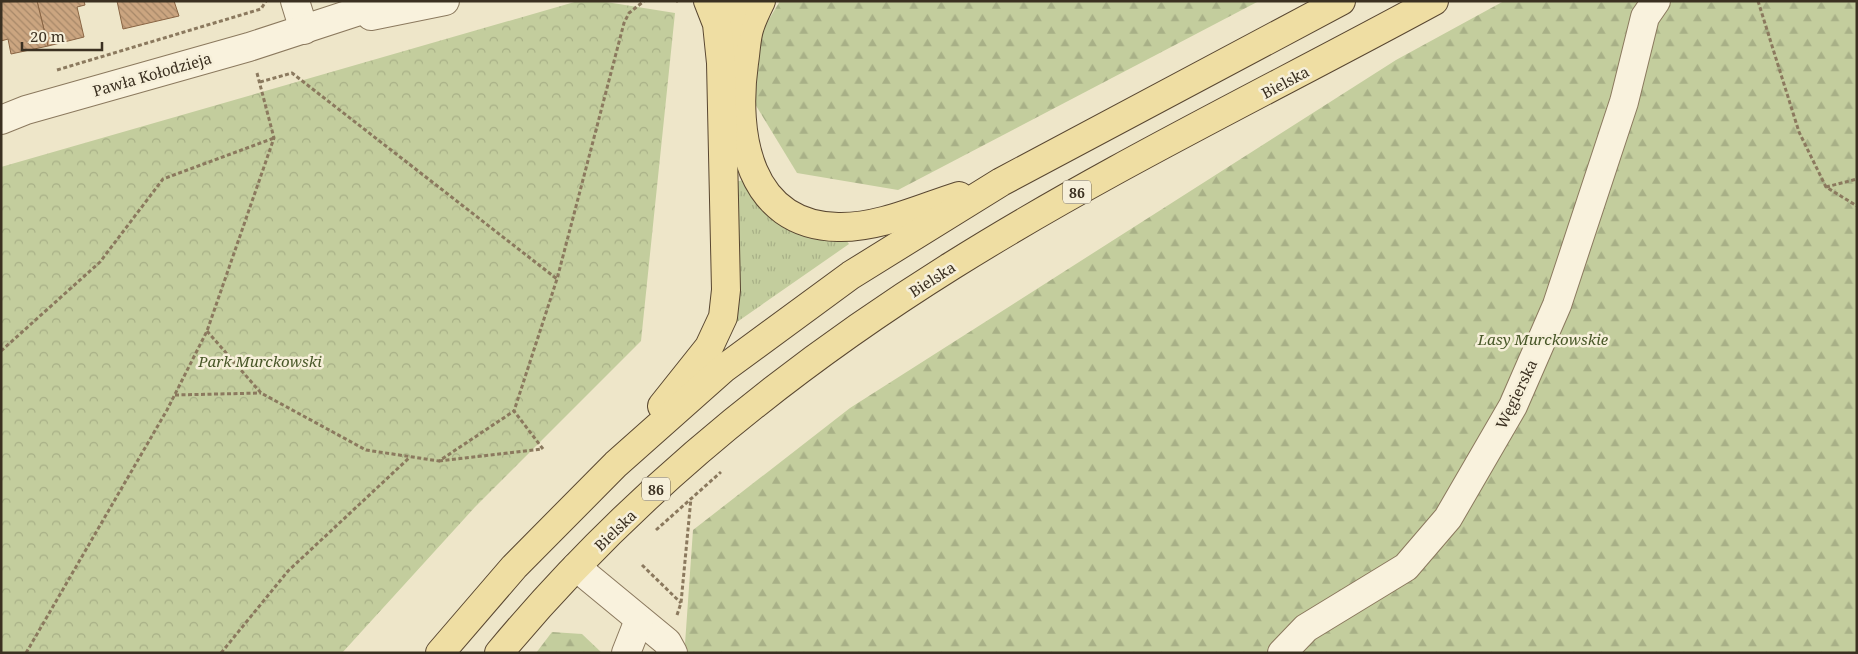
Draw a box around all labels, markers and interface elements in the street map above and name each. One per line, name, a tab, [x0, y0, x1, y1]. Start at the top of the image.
scale bar	[22, 20, 102, 52]
text: 20 m	[30, 26, 65, 46]
street label: Pawła Kołodzieja	[90, 47, 214, 101]
street label: Bielska	[1258, 61, 1312, 103]
road number: 86	[1063, 180, 1091, 203]
street label: Bielska	[905, 257, 959, 301]
park label: Lasy Murckowskie	[1477, 329, 1609, 349]
park label: Park Murckowski	[197, 351, 322, 371]
street label: Węgierska	[1491, 356, 1541, 432]
road number: 86	[642, 478, 670, 500]
street label: Bielska	[590, 505, 640, 555]

